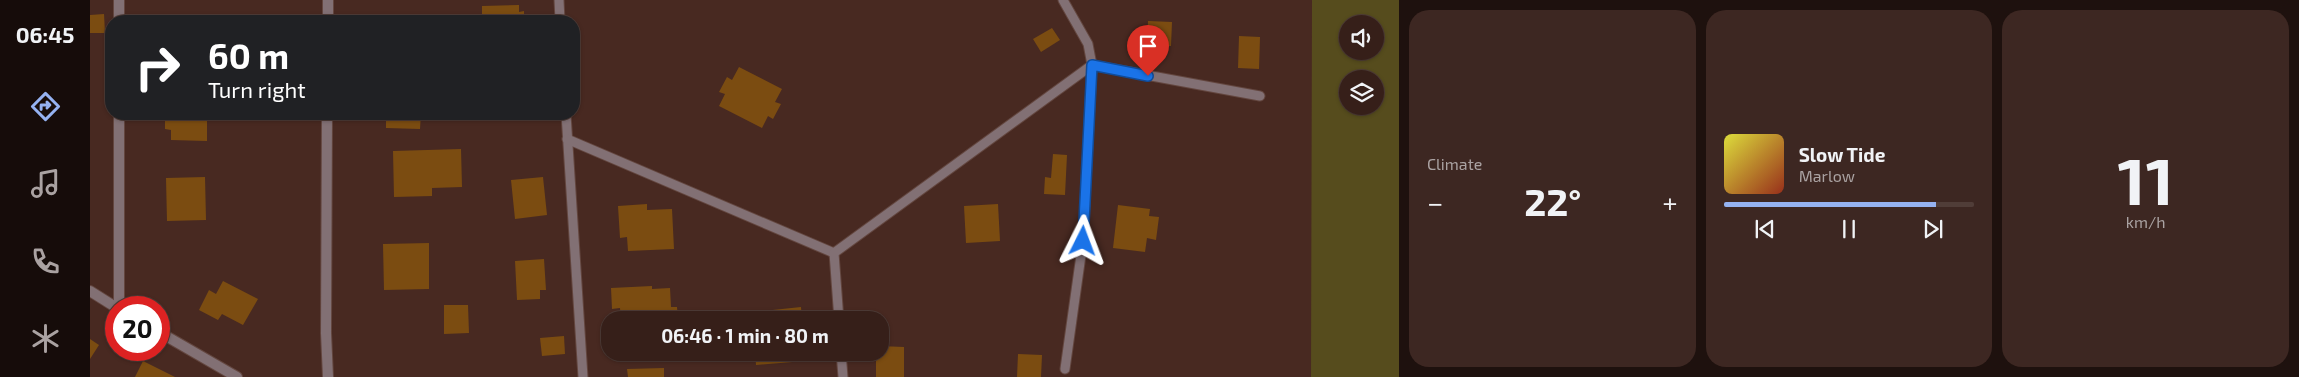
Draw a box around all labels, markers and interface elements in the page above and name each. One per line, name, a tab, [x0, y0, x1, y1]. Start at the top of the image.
map controls	[1339, 15, 1384, 115]
button: sound	[1339, 15, 1384, 60]
text: 06:45	[16, 21, 74, 47]
pin	[1127, 25, 1169, 76]
icon: arrive	[1134, 32, 1162, 60]
text: 60 m	[208, 34, 289, 76]
icon: right	[125, 35, 190, 100]
button: layers	[1339, 70, 1384, 115]
text: Turn right	[208, 76, 306, 102]
icon: directions	[28, 89, 63, 124]
text: 11	[2118, 140, 2174, 218]
text: Slow Tide	[1799, 143, 1885, 166]
text: Climate	[1427, 154, 1482, 173]
icon: music	[28, 166, 63, 201]
text: Marlow	[1799, 166, 1855, 185]
text: 22°	[1524, 178, 1581, 224]
text: −	[1427, 185, 1443, 219]
text: +	[1662, 185, 1678, 219]
text: km/h	[2126, 212, 2166, 231]
position arrow	[1056, 214, 1108, 266]
icon: previous	[1751, 215, 1779, 243]
icon: pause	[1835, 215, 1863, 243]
icon: next	[1919, 215, 1947, 243]
icon: phone	[28, 244, 63, 279]
speed limit sign: 20	[105, 296, 170, 361]
icon: climate	[28, 321, 63, 356]
text: 06:46 · 1 min · 80 m	[661, 324, 829, 347]

